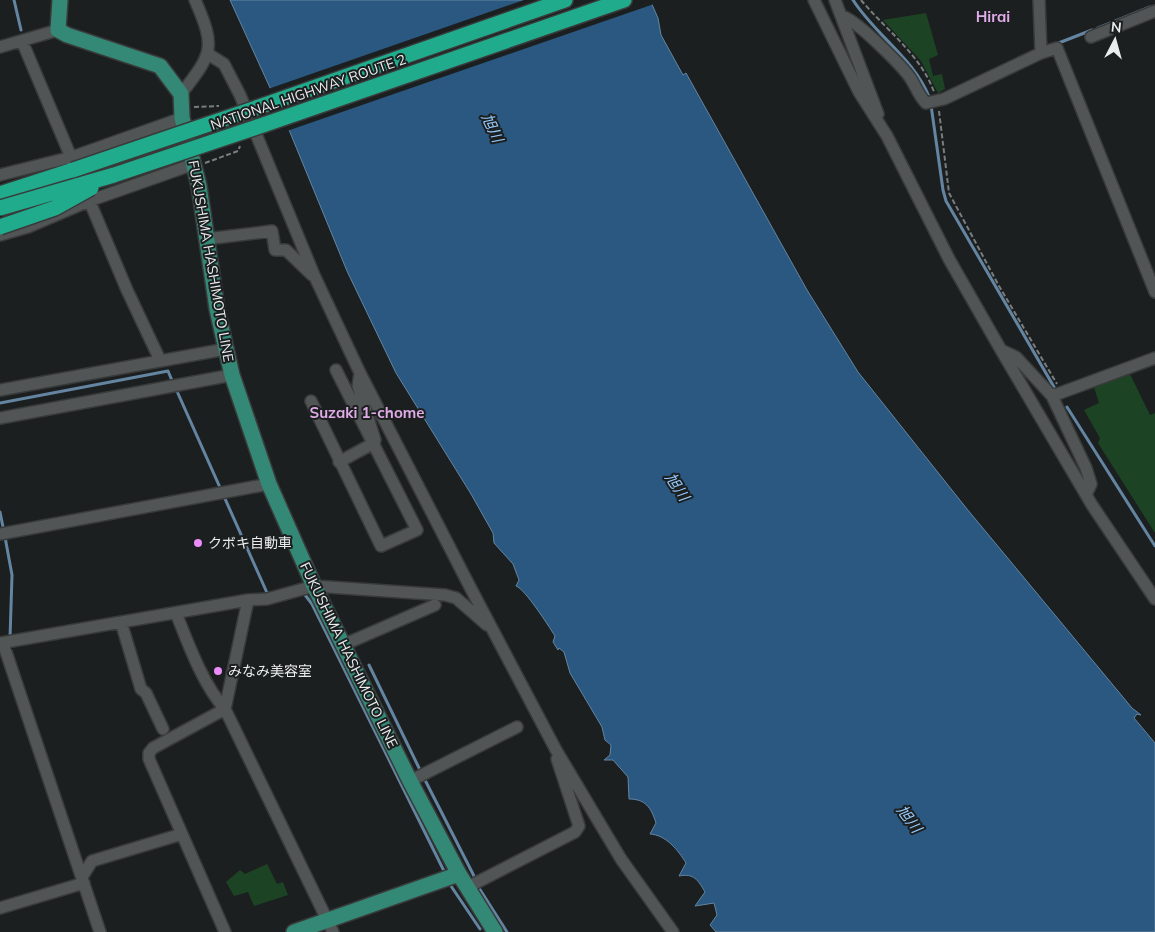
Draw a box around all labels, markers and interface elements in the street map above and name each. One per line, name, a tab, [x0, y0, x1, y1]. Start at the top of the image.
district label: Hirai	[976, 7, 1010, 26]
north arrow	[1090, 15, 1140, 65]
text: N	[1110, 18, 1123, 37]
street label: NATIONAL HIGHWAY ROUTE 2	[208, 50, 408, 134]
water label: 旭川	[478, 110, 508, 147]
street label: FUKUSHIMA HASHIMOTO LINE	[184, 159, 238, 363]
district label: Suzaki 1-chome	[309, 403, 425, 422]
water label: 旭川	[661, 469, 695, 506]
place label: クボキ自動車	[208, 534, 292, 552]
marker: クボキ自動車	[192, 537, 204, 549]
street label: FUKUSHIMA HASHIMOTO LINE	[296, 559, 402, 751]
place label: みなみ美容室	[228, 662, 312, 680]
marker: みなみ美容室	[212, 665, 224, 677]
water label: 旭川	[893, 801, 927, 838]

